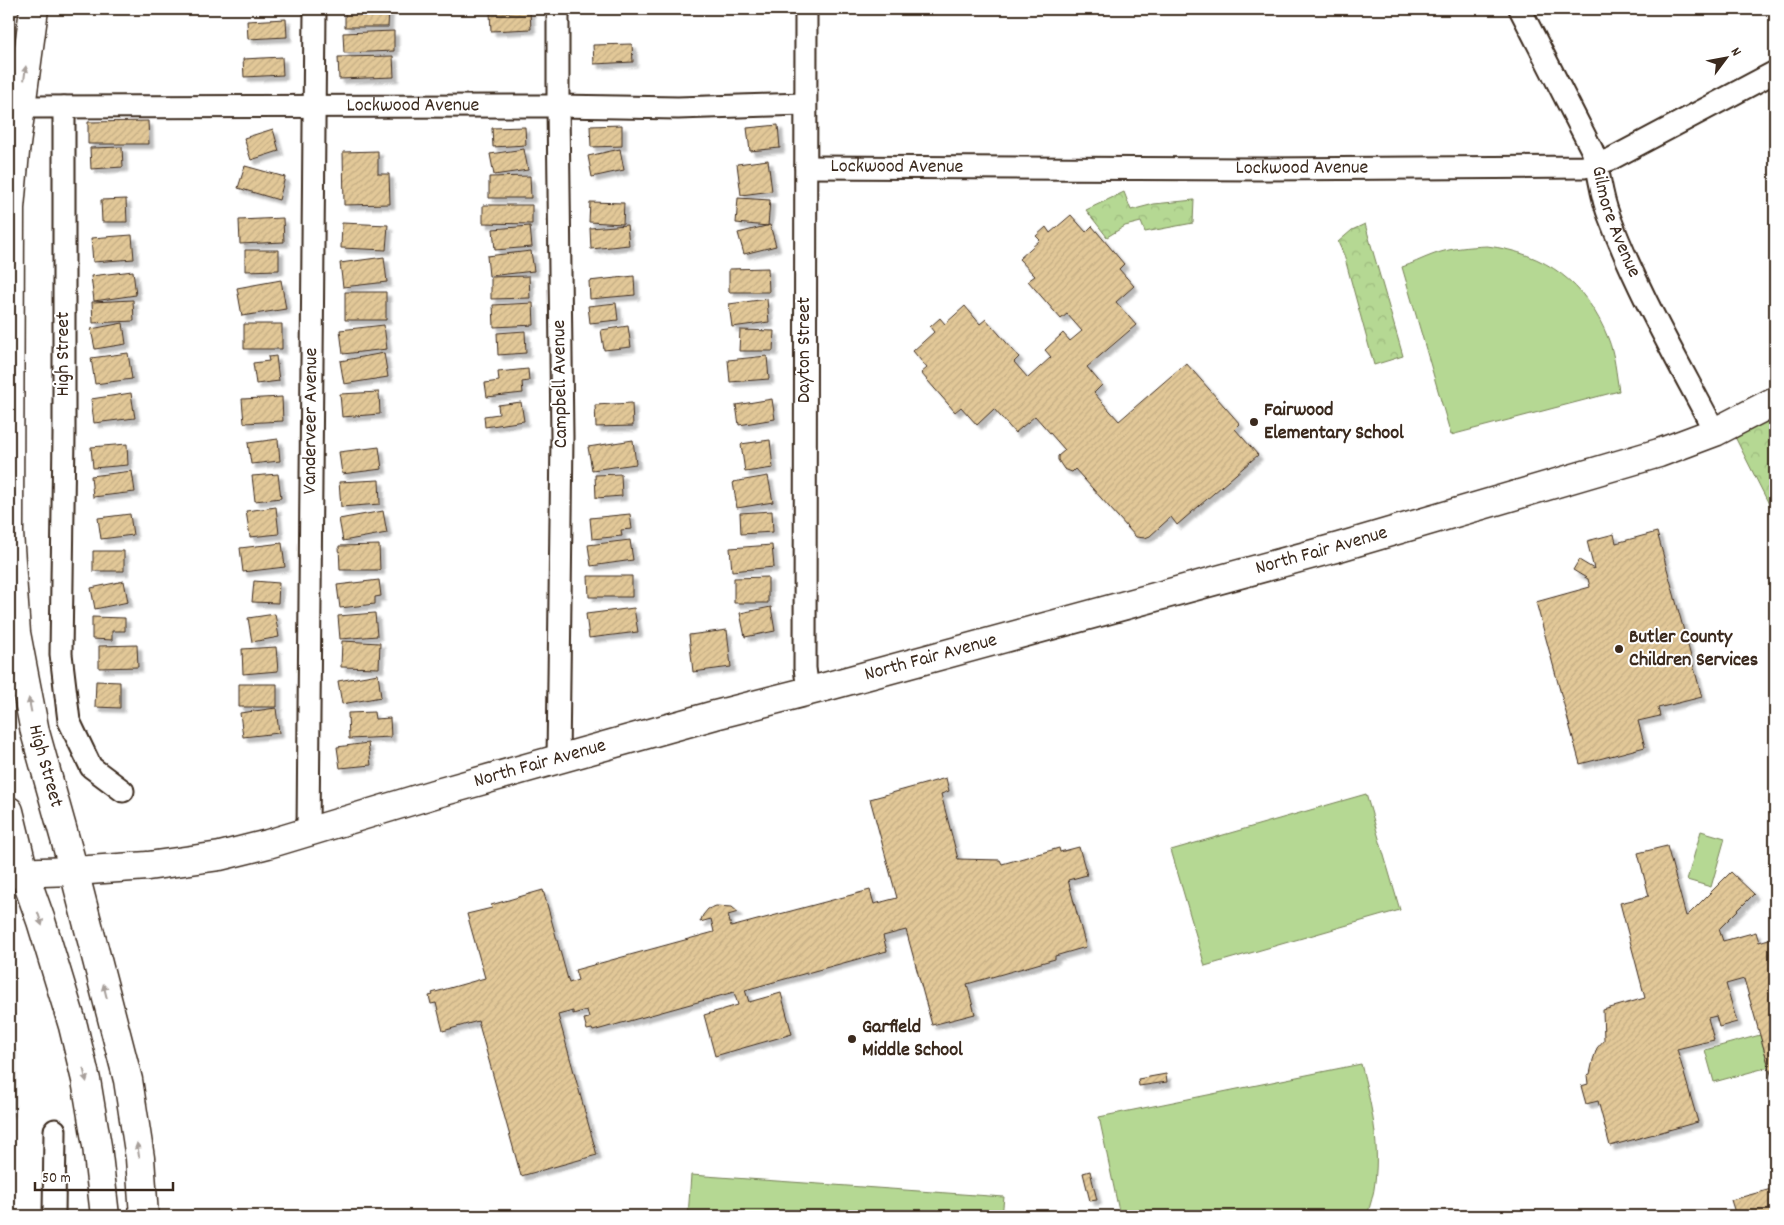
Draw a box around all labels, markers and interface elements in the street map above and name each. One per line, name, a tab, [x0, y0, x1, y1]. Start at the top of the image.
north arrow	[1702, 32, 1752, 82]
text: N	[1725, 44, 1746, 60]
one-way arrow	[21, 64, 29, 80]
street label: Lockwood Avenue	[347, 92, 480, 120]
street label: Lockwood Avenue	[831, 153, 964, 182]
street label: Lockwood Avenue	[1236, 154, 1369, 183]
street label: Gilmore Avenue	[1583, 164, 1647, 283]
street label: Dayton Street	[791, 297, 819, 403]
street label: High Street	[50, 312, 78, 397]
street label: Campbell Avenue	[546, 319, 576, 448]
street label: Vanderveer Avenue	[297, 347, 326, 494]
place label: Fairwood Elementary School	[1264, 397, 1404, 448]
marker: Fairwood Elementary School	[1248, 416, 1260, 428]
street label: North Fair Avenue	[1252, 519, 1391, 583]
place label: Butler County Children Services	[1629, 624, 1758, 675]
street label: North Fair Avenue	[862, 627, 1001, 690]
marker: Butler County Children Services	[1613, 643, 1625, 655]
one-way arrow	[26, 698, 34, 713]
street label: High Street	[20, 722, 70, 811]
street label: North Fair Avenue	[471, 732, 610, 796]
one-way arrow	[37, 912, 45, 927]
one-way arrow	[101, 984, 109, 999]
place label: Garfield Middle School	[862, 1014, 963, 1065]
marker: Garfield Middle School	[846, 1033, 858, 1045]
one-way arrow	[81, 1068, 89, 1083]
one-way arrow	[134, 1142, 142, 1158]
scale bar	[35, 1160, 172, 1192]
text: 50 m	[42, 1168, 71, 1190]

